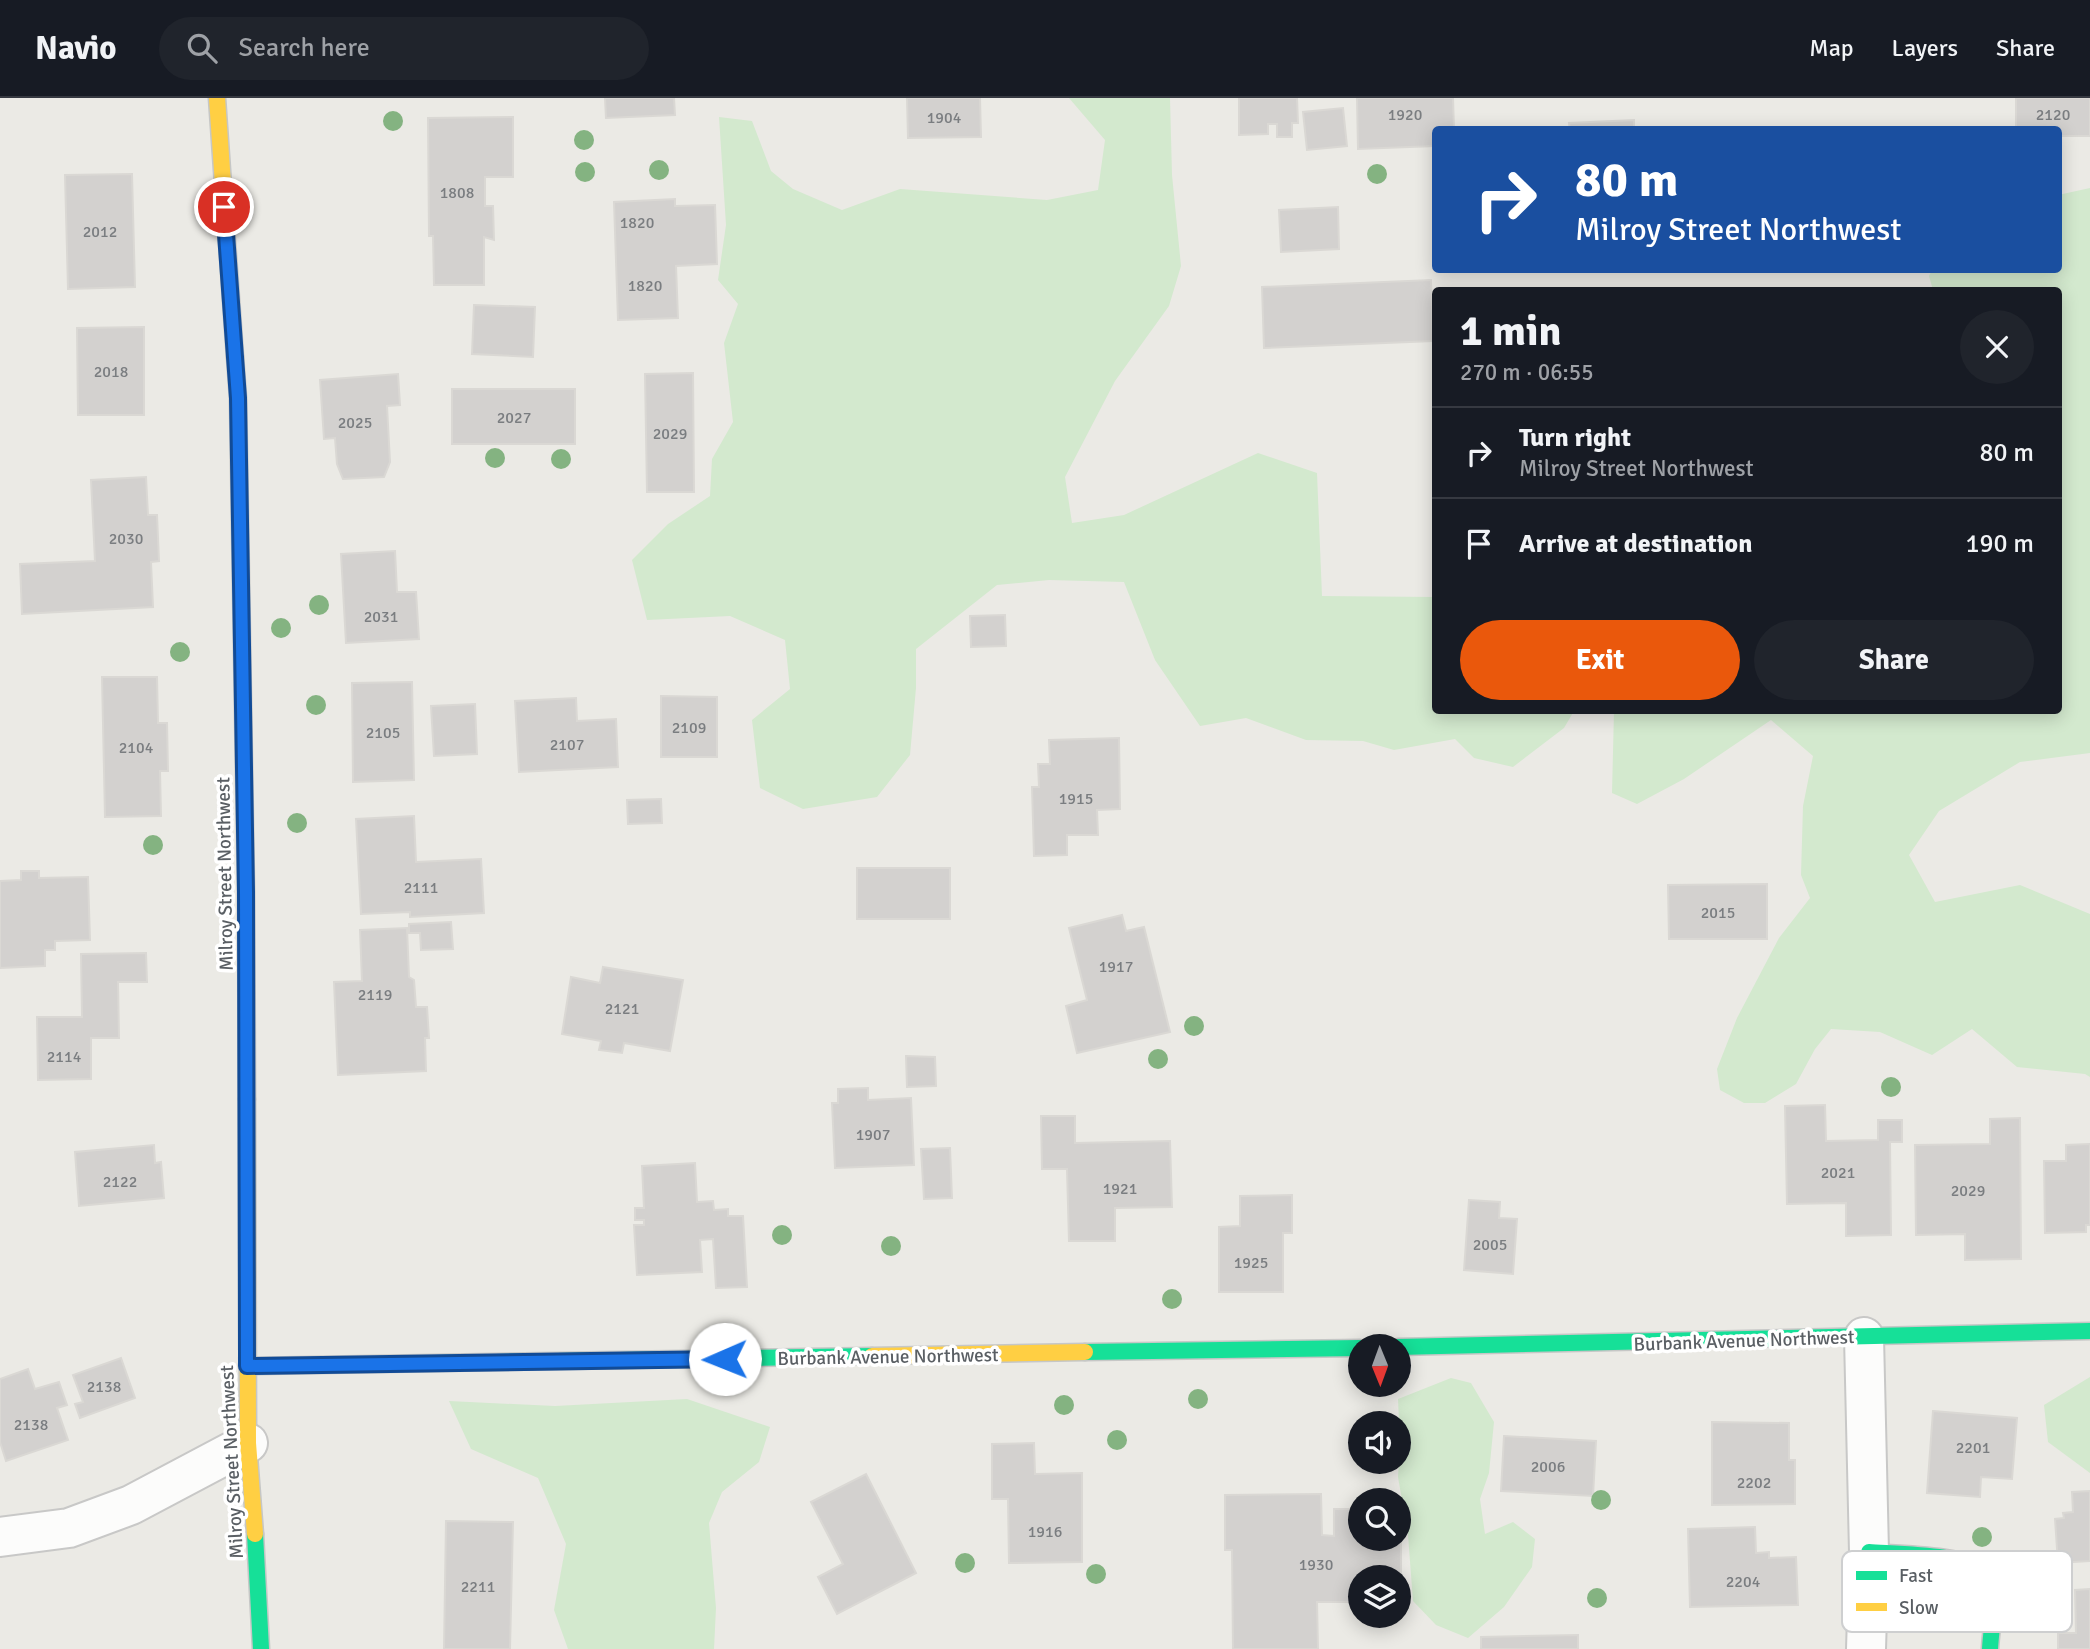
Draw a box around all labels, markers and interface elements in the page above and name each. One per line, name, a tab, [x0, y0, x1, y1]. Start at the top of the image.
search box	[159, 17, 649, 80]
text: Navio	[35, 28, 117, 69]
icon: search	[183, 29, 221, 67]
text: Search here	[239, 32, 370, 64]
text: Map	[1809, 33, 1854, 63]
text: Layers	[1892, 33, 1958, 63]
text: Share	[1996, 33, 2055, 63]
house number: 1920	[1388, 105, 1422, 125]
house number: 2120	[2036, 105, 2070, 125]
house number: 1904	[927, 108, 962, 128]
text: 80 m	[1575, 150, 1678, 210]
icon: right	[1460, 154, 1551, 245]
pin	[194, 177, 254, 237]
house number: 1808	[440, 183, 474, 203]
icon: arrive	[205, 188, 243, 226]
text: Milroy Street Northwest	[1575, 210, 1902, 249]
house number: 1820	[620, 213, 654, 233]
house number: 2012	[83, 222, 117, 242]
house number: 1820	[628, 276, 662, 296]
text: 1 min	[1460, 306, 1561, 357]
button: close	[1960, 310, 2034, 384]
text: 270 m · 06:55	[1460, 358, 1594, 387]
house number: 2018	[94, 362, 128, 382]
house number: 2027	[497, 408, 531, 428]
house number: 2025	[338, 413, 372, 433]
text: Turn right	[1519, 422, 1631, 454]
house number: 2029	[653, 424, 687, 444]
icon: right	[1460, 434, 1498, 472]
text: 80 m	[1979, 437, 2034, 469]
text: Milroy Street Northwest	[1519, 454, 1754, 483]
icon: arrive	[1460, 525, 1498, 563]
text: Arrive at destination	[1519, 528, 1752, 560]
text: 190 m	[1965, 528, 2034, 560]
house number: 2030	[109, 529, 143, 549]
house number: 2031	[364, 607, 398, 627]
button: Exit	[1460, 620, 1740, 700]
button: Share	[1754, 620, 2034, 700]
house number: 2109	[672, 718, 706, 738]
house number: 2105	[366, 723, 400, 743]
house number: 2107	[550, 735, 584, 755]
house number: 2104	[119, 738, 154, 758]
street label: Milroy Street Northwest	[211, 777, 239, 971]
house number: 1915	[1059, 789, 1093, 809]
house number: 2111	[404, 878, 438, 898]
house number: 2015	[1701, 903, 1735, 923]
house number: 1917	[1099, 957, 1133, 977]
house number: 2119	[358, 985, 392, 1005]
house number: 2121	[605, 999, 639, 1019]
house number: 2114	[47, 1047, 82, 1067]
house number: 1907	[856, 1125, 890, 1145]
house number: 2021	[1821, 1163, 1855, 1183]
house number: 2122	[103, 1172, 137, 1192]
house number: 1921	[1103, 1179, 1137, 1199]
house number: 2029	[1951, 1181, 1985, 1201]
house number: 2005	[1473, 1235, 1507, 1255]
house number: 1925	[1234, 1253, 1268, 1273]
position arrow	[688, 1322, 762, 1396]
street label: Burbank Avenue Northwest	[1633, 1325, 1855, 1357]
north arrow	[1348, 1334, 1410, 1396]
map controls	[1348, 1334, 1411, 1628]
street label: Burbank Avenue Northwest	[777, 1343, 999, 1371]
street label: Milroy Street Northwest	[215, 1364, 249, 1559]
house number: 2138	[87, 1377, 121, 1397]
button: sound	[1348, 1411, 1411, 1474]
house number: 2138	[14, 1415, 48, 1435]
house number: 2201	[1956, 1438, 1990, 1458]
house number: 2006	[1531, 1457, 1565, 1477]
house number: 2202	[1737, 1473, 1771, 1493]
button: search	[1348, 1488, 1411, 1551]
house number: 1916	[1028, 1522, 1062, 1542]
legend	[1842, 1551, 2072, 1632]
house number: 1930	[1299, 1555, 1333, 1575]
text: Fast	[1899, 1564, 1933, 1588]
button: layers	[1348, 1565, 1411, 1628]
house number: 2204	[1726, 1572, 1761, 1592]
house number: 2211	[461, 1577, 495, 1597]
text: Slow	[1899, 1596, 1939, 1620]

